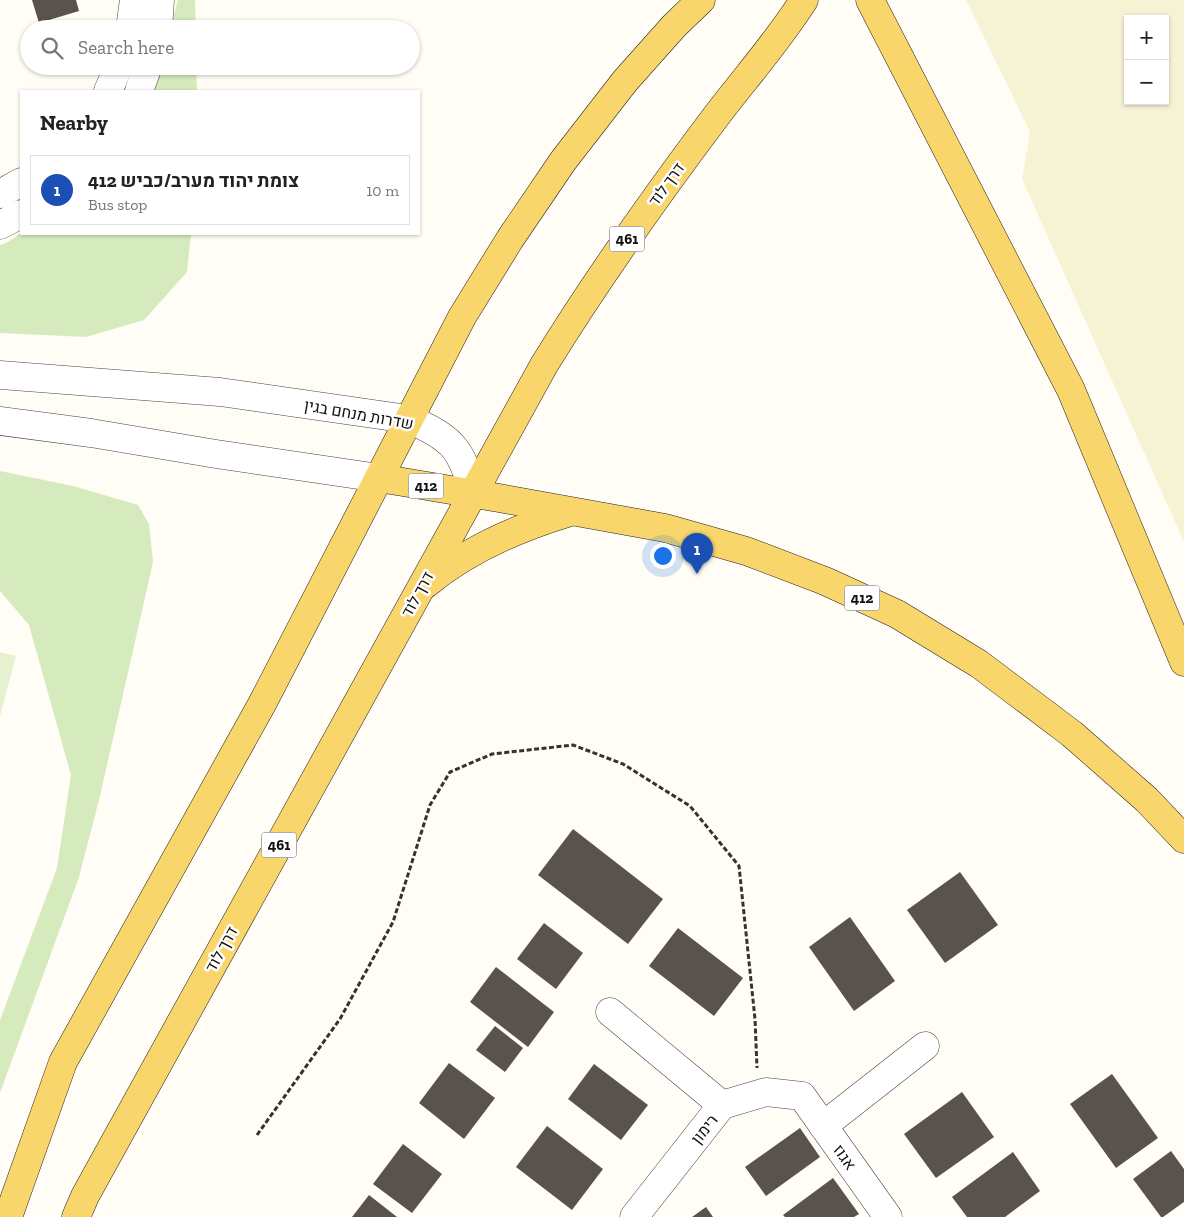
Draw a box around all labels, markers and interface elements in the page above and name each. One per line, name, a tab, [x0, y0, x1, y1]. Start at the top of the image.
map controls	[1124, 15, 1169, 105]
button: +	[1124, 15, 1169, 60]
search box	[20, 20, 420, 75]
icon: search	[38, 34, 66, 62]
text: Search here	[78, 36, 174, 59]
button: −	[1124, 60, 1169, 105]
text: Nearby	[40, 110, 108, 135]
street label: דרך לוד	[644, 159, 688, 210]
text: צומת יהוד מערב/כביש 412	[88, 169, 299, 192]
text: 1	[54, 181, 60, 200]
text: 10 m	[366, 181, 399, 200]
text: Bus stop	[88, 195, 147, 214]
road number: 461	[610, 226, 644, 252]
street label: שדרות מנחם בגין	[303, 396, 415, 433]
road number: 412	[408, 474, 444, 498]
pin: 1	[681, 533, 713, 574]
your location	[650, 543, 676, 569]
street label: דרך לוד	[397, 568, 438, 620]
road number: 412	[844, 586, 880, 610]
road number: 461	[262, 832, 296, 858]
street label: דרך לוד	[201, 923, 242, 975]
street label: רימון	[687, 1111, 722, 1148]
street label: אגוז	[829, 1141, 860, 1174]

